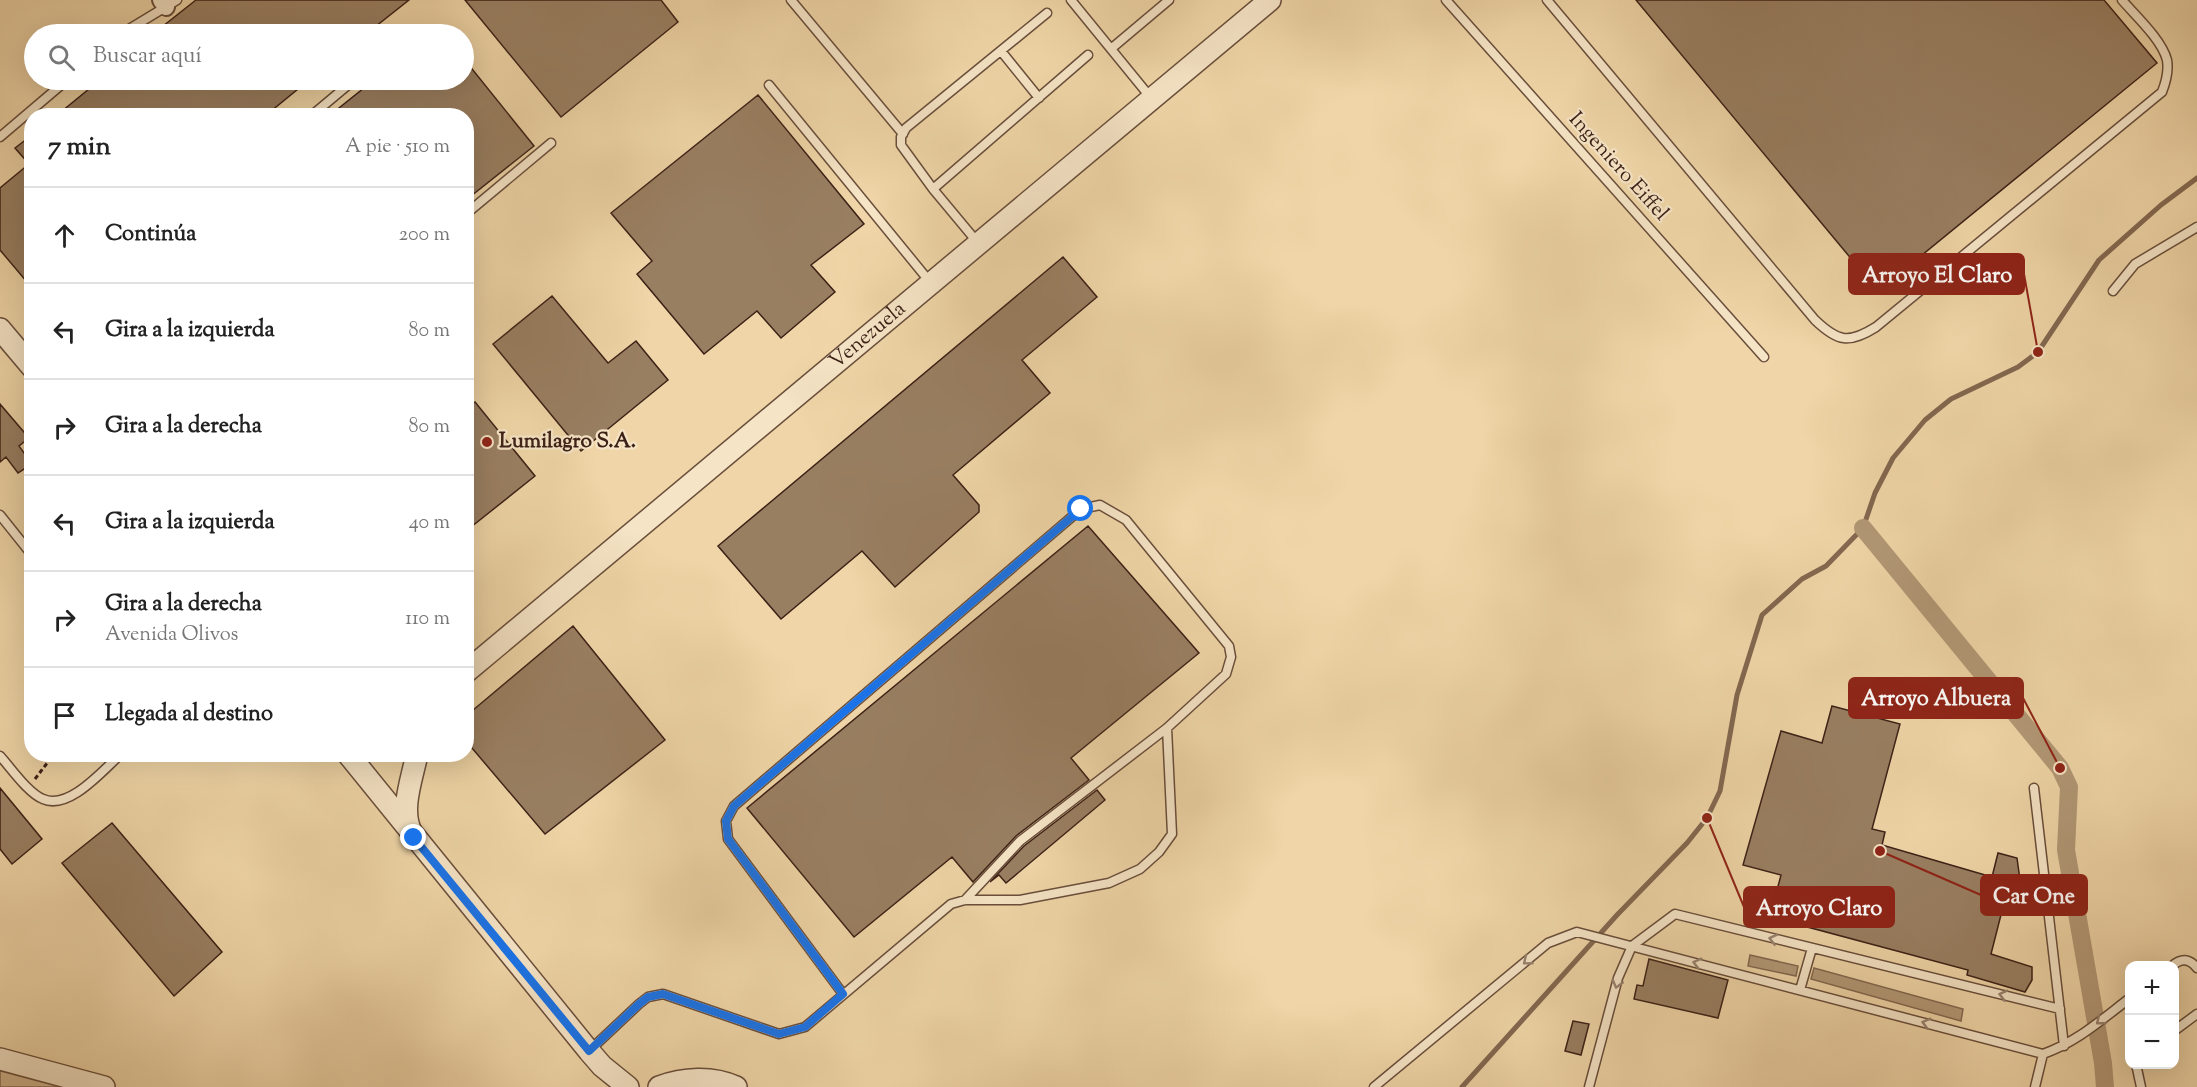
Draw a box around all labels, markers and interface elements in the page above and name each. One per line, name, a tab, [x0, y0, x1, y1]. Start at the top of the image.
search box	[24, 24, 474, 90]
icon: search	[45, 41, 78, 74]
text: Buscar aquí	[93, 41, 202, 73]
street label: Ingeniero Eiffel	[1561, 106, 1675, 228]
text: 7 min	[48, 129, 111, 166]
text: A pie · 510 m	[345, 133, 450, 162]
icon: ahead	[48, 219, 81, 252]
text: Continúa	[105, 219, 196, 251]
text: 200 m	[399, 221, 450, 250]
callout: Arroyo El Claro	[1849, 254, 2024, 294]
text: Arroyo El Claro	[1862, 261, 2012, 293]
street label: Venezuela	[823, 295, 913, 377]
icon: left	[48, 315, 81, 348]
text: Gira a la izquierda	[105, 315, 275, 347]
text: 80 m	[409, 317, 450, 346]
icon: right	[48, 411, 81, 444]
text: Gira a la derecha	[105, 411, 262, 443]
text: 80 m	[409, 413, 450, 442]
place label: Lumilagro S.A.	[499, 427, 636, 457]
marker: Lumilagro S.A.	[480, 435, 494, 449]
route start	[1067, 495, 1093, 521]
icon: left	[48, 507, 81, 540]
text: Gira a la izquierda	[105, 507, 275, 539]
text: 40 m	[409, 509, 450, 538]
text: Gira a la derecha	[105, 589, 262, 621]
icon: right	[48, 603, 81, 636]
text: 110 m	[405, 605, 450, 634]
text: Avenida Olivos	[105, 621, 238, 650]
callout: Arroyo Albuera	[1849, 678, 2023, 718]
text: Arroyo Albuera	[1861, 684, 2012, 716]
icon: arrive	[48, 699, 81, 732]
text: Llegada al destino	[105, 699, 273, 731]
route end	[400, 824, 426, 850]
callout: Car One	[1981, 875, 2087, 915]
text: Car One	[1993, 882, 2075, 914]
callout: Arroyo Claro	[1744, 887, 1894, 927]
text: Arroyo Claro	[1756, 894, 1882, 926]
one-way arrow	[1768, 933, 1778, 946]
one-way arrow	[1523, 954, 1534, 965]
one-way arrow	[1692, 957, 1702, 970]
map controls	[2125, 961, 2179, 1069]
button: +	[2125, 961, 2179, 1015]
one-way arrow	[1612, 978, 1624, 988]
one-way arrow	[1998, 990, 2008, 1003]
one-way arrow	[2096, 1014, 2107, 1025]
button: −	[2125, 1015, 2179, 1069]
one-way arrow	[1921, 1018, 1932, 1030]

